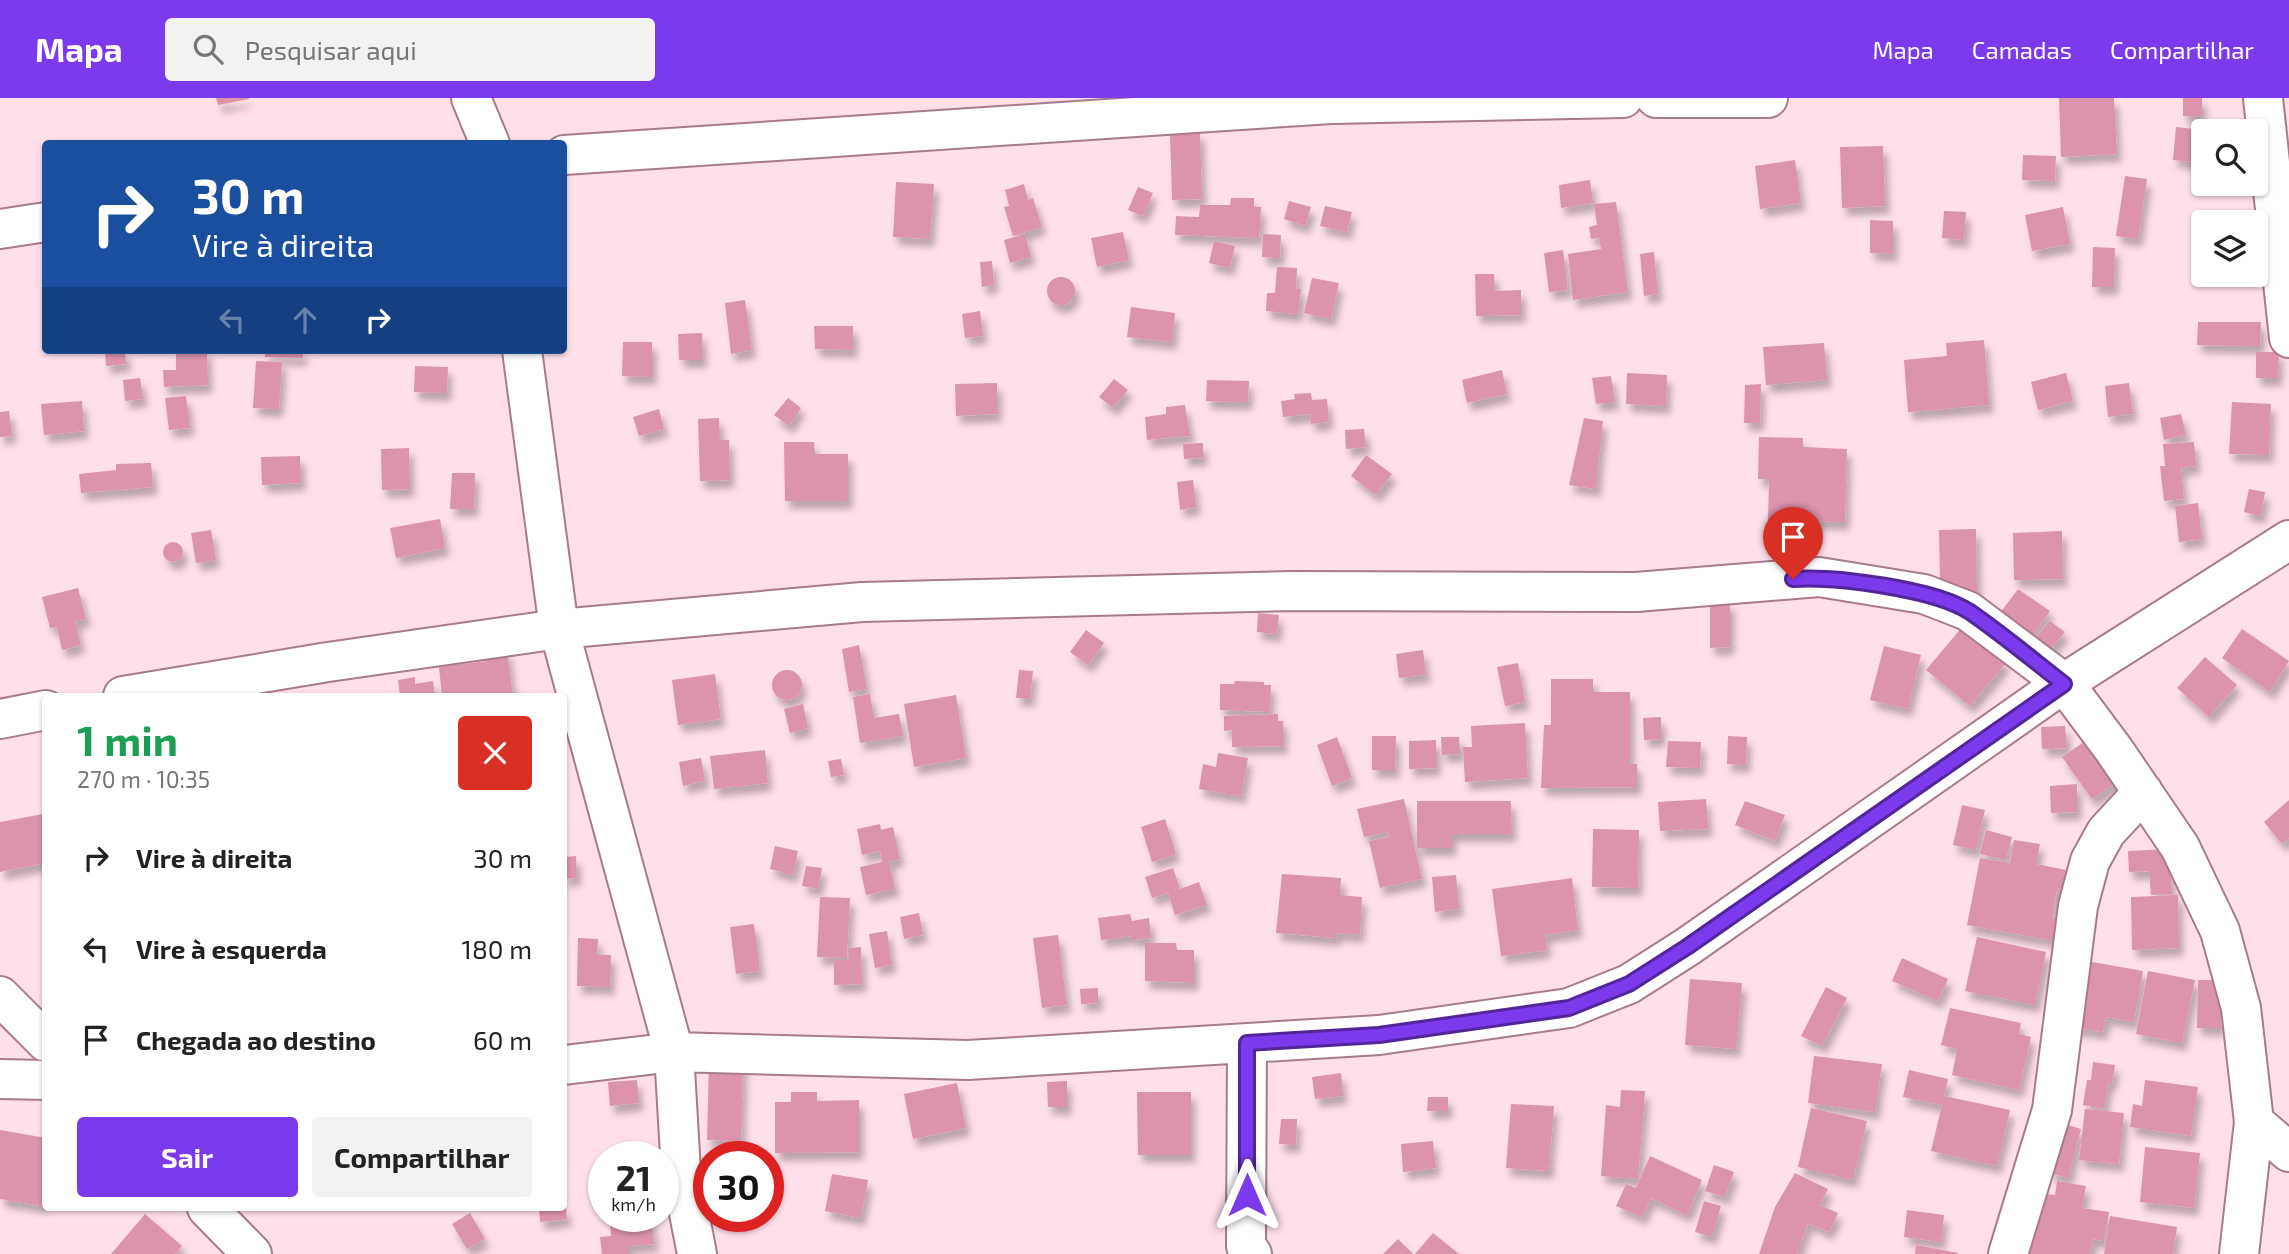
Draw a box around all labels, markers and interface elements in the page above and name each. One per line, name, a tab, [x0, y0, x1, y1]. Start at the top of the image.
search box	[165, 18, 655, 81]
text: Mapa	[35, 29, 123, 69]
icon: search	[189, 30, 227, 68]
text: Pesquisar aqui	[245, 34, 417, 65]
text: Mapa	[1872, 35, 1934, 64]
text: Camadas	[1972, 35, 2072, 64]
text: Compartilhar	[2110, 35, 2254, 64]
map controls	[2191, 119, 2268, 287]
button: search	[2191, 119, 2268, 196]
text: 30 m	[192, 165, 304, 224]
icon: right	[77, 168, 168, 259]
button: layers	[2191, 210, 2268, 287]
text: Vire à direita	[192, 225, 374, 263]
icon: left	[213, 301, 251, 339]
icon: ahead	[286, 301, 324, 339]
icon: right	[359, 301, 397, 339]
pin	[1763, 507, 1823, 579]
icon: arrive	[1774, 518, 1812, 556]
text: 1 min	[77, 714, 178, 764]
button: close	[458, 716, 532, 790]
text: 270 m · 10:35	[77, 765, 210, 793]
icon: right	[77, 839, 115, 877]
text: Vire à direita	[136, 842, 292, 873]
text: 30 m	[473, 842, 532, 873]
icon: left	[77, 930, 115, 968]
text: Vire à esquerda	[136, 933, 327, 964]
text: 180 m	[462, 933, 532, 964]
icon: arrive	[77, 1021, 115, 1059]
text: Chegada ao destino	[136, 1024, 376, 1055]
text: 60 m	[473, 1024, 532, 1055]
button: Sair	[77, 1117, 298, 1197]
button: Compartilhar	[312, 1117, 532, 1197]
speed limit sign: 30	[693, 1141, 784, 1232]
text: 21	[616, 1156, 651, 1198]
position arrow	[1210, 1158, 1284, 1232]
text: km/h	[611, 1193, 656, 1215]

